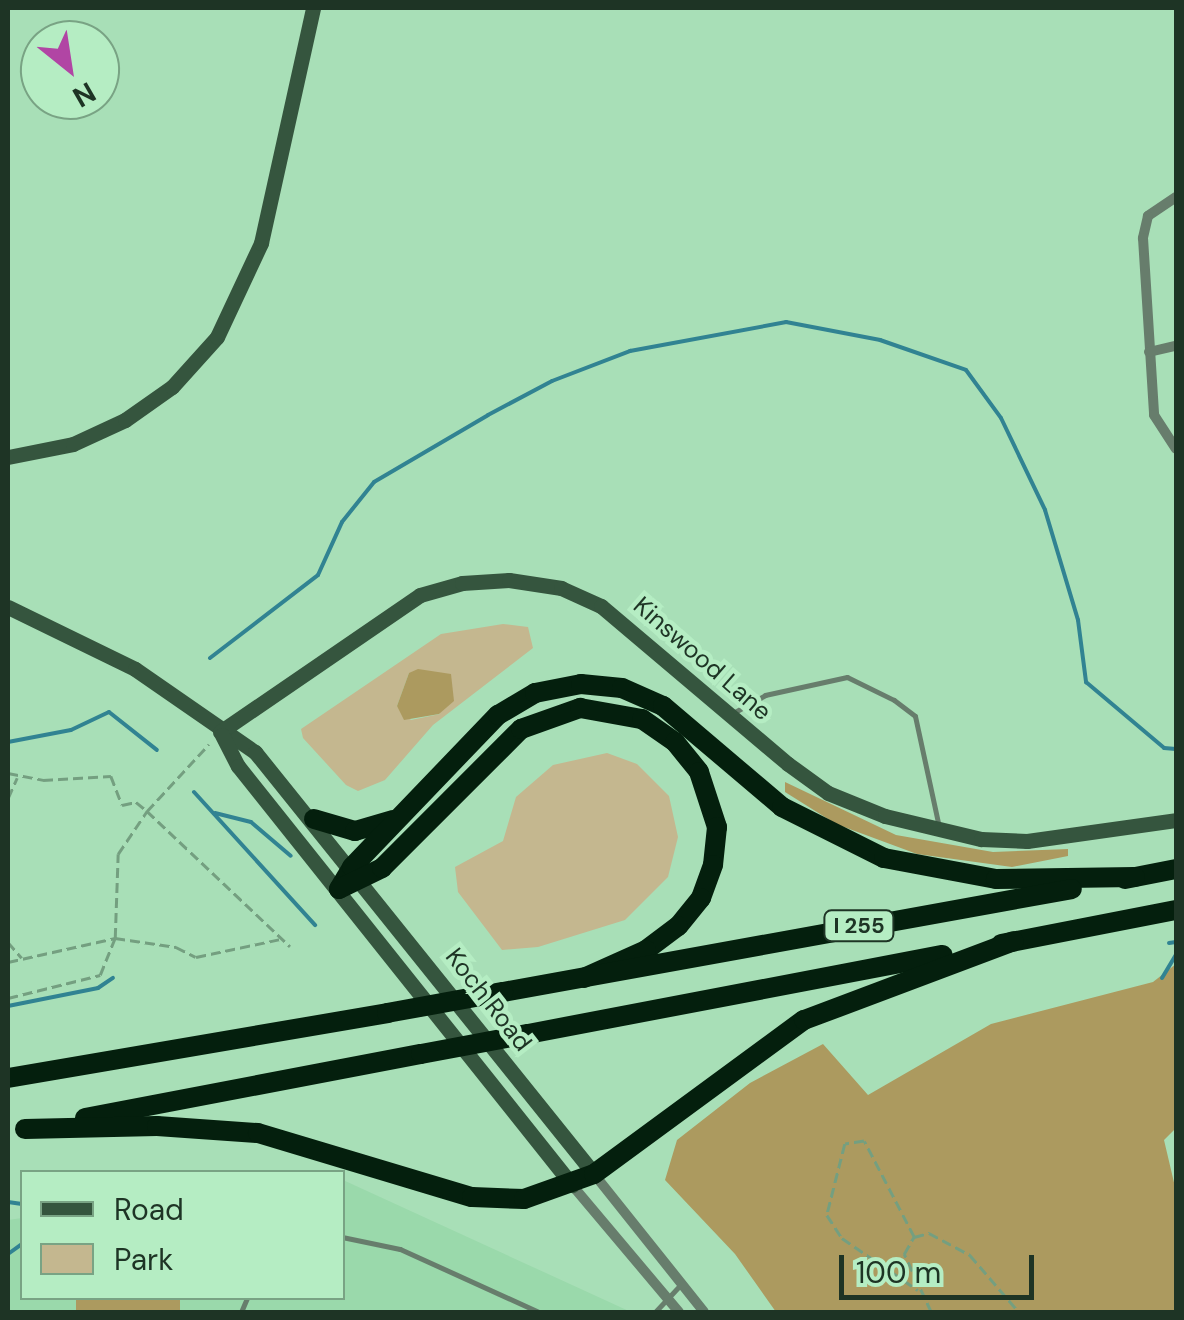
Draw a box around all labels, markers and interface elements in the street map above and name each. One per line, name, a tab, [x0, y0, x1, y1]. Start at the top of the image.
north arrow	[20, 20, 120, 120]
text: N	[66, 74, 102, 116]
street label: Kinswood Lane	[627, 591, 777, 727]
road number: I 255	[822, 909, 896, 943]
street label: Koch Road	[439, 943, 537, 1057]
legend	[20, 1170, 345, 1300]
text: Road	[114, 1190, 184, 1229]
scale bar	[844, 1235, 1039, 1297]
text: Park	[114, 1240, 173, 1279]
text: 100 m	[856, 1253, 941, 1292]

